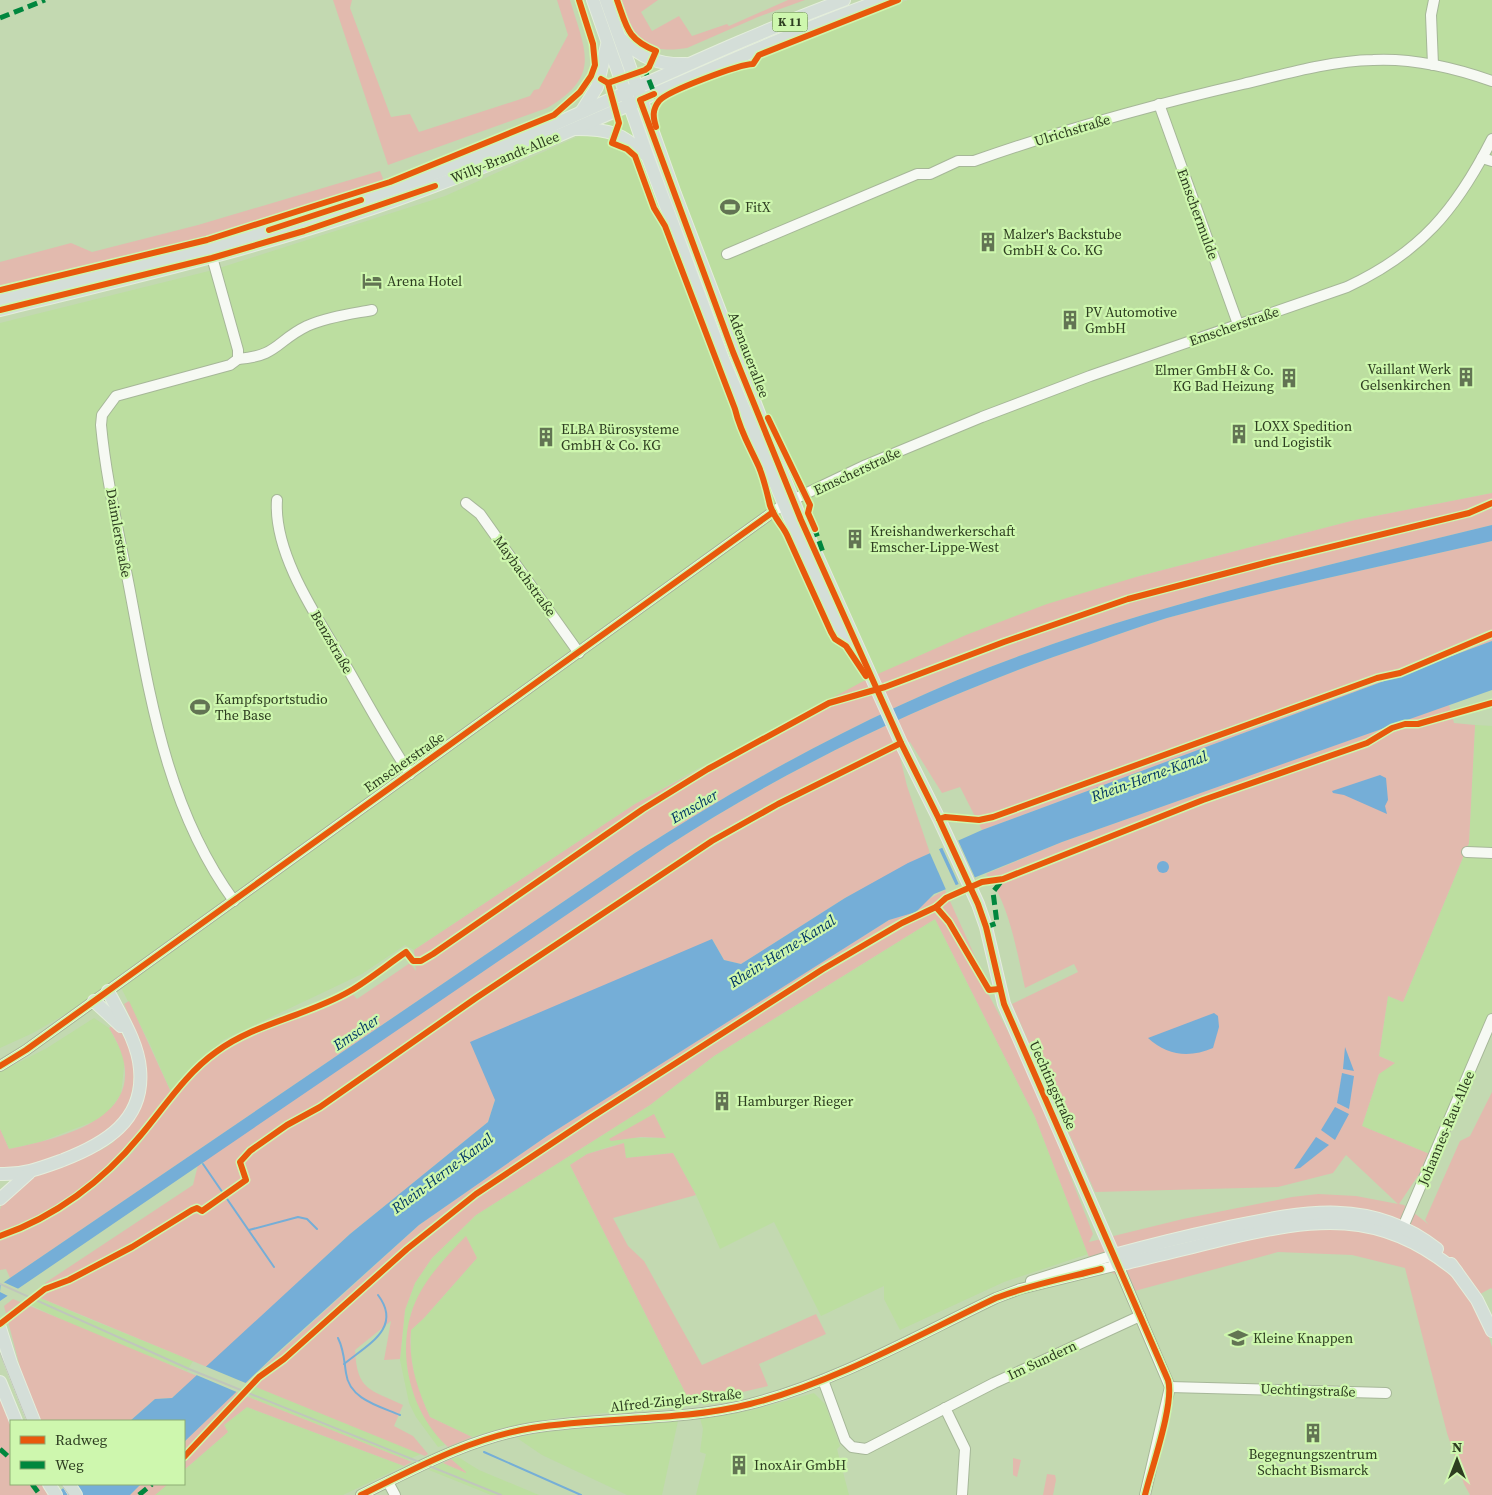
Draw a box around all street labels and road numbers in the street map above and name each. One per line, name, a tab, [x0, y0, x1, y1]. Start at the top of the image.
road number: K 11	[772, 13, 808, 32]
street label: Ulrichstraße	[1032, 109, 1112, 151]
street label: Willy-Brandt-Allee	[448, 126, 562, 188]
street label: Emschermulde	[1172, 166, 1224, 262]
street label: Emscherstraße	[1186, 301, 1282, 351]
street label: Adenauerallee	[723, 309, 775, 401]
street label: Emscherstraße	[810, 442, 904, 500]
street label: Daimlerstraße	[101, 487, 137, 579]
street label: Maybachstraße	[489, 532, 561, 620]
street label: Benzstraße	[306, 607, 358, 677]
street label: Emscherstraße	[360, 727, 448, 797]
street label: Uechtingstraße	[1024, 1037, 1082, 1133]
street label: Johannes-Rau-Allee	[1412, 1068, 1479, 1189]
street label: Im Sundern	[1004, 1335, 1080, 1385]
street label: Uechtingstraße	[1260, 1378, 1356, 1402]
street label: Alfred-Zingler-Straße	[609, 1383, 743, 1417]

